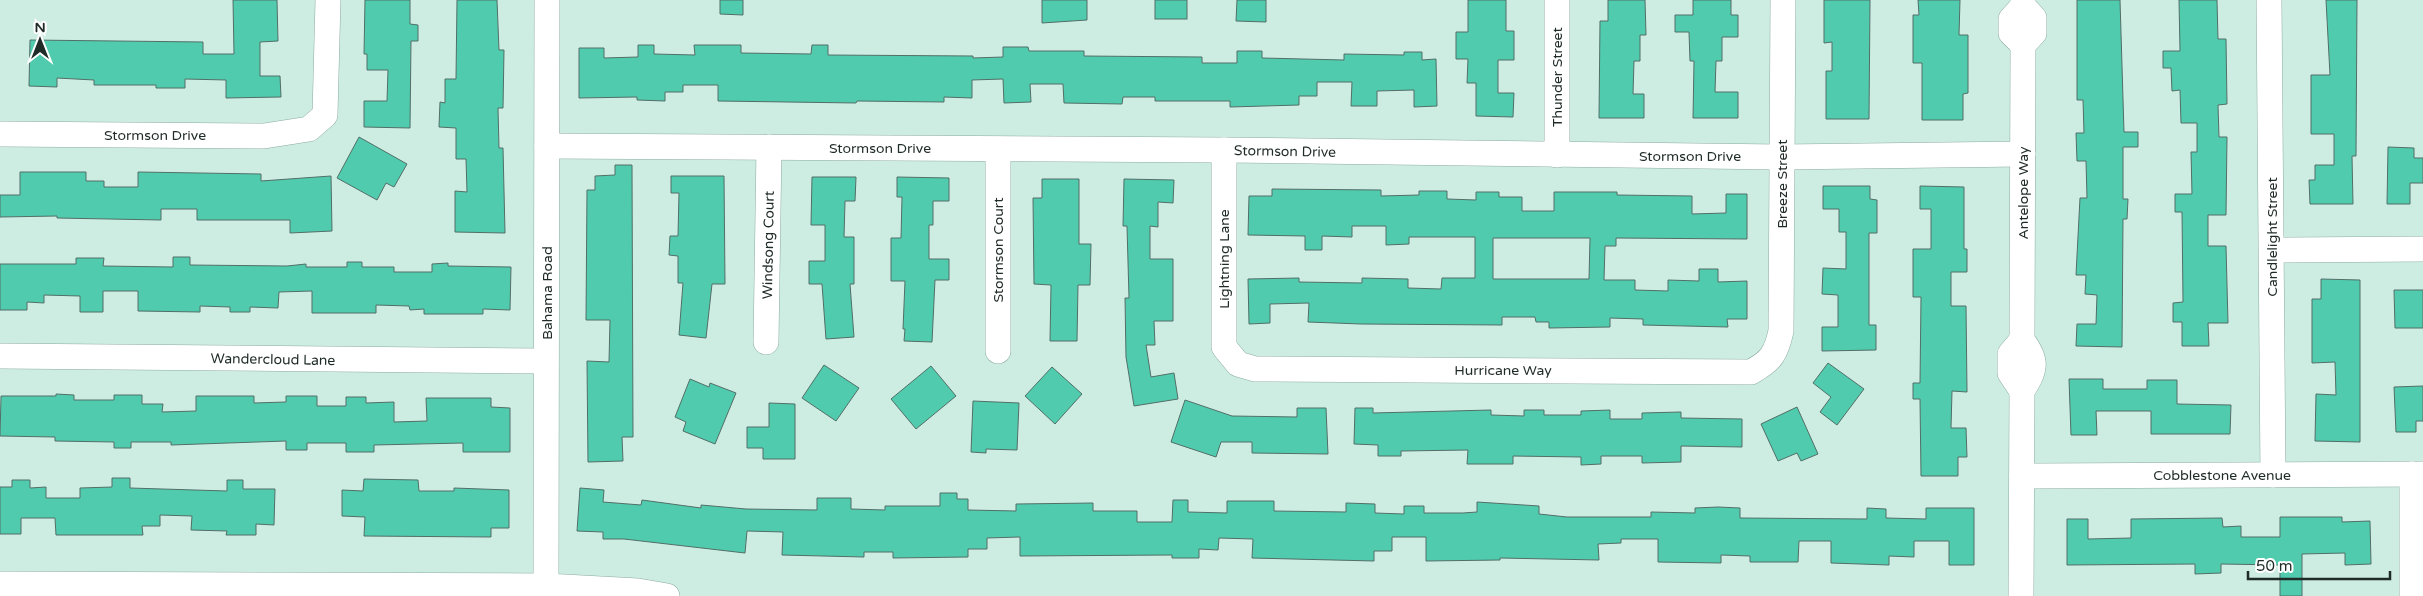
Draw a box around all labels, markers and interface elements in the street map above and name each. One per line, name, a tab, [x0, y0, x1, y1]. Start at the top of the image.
north arrow	[15, 15, 65, 65]
text: N	[34, 19, 46, 36]
street label: Thunder Street	[1549, 26, 1566, 127]
street label: Stormson Drive	[104, 127, 206, 144]
street label: Breeze Street	[1774, 139, 1791, 229]
street label: Stormson Drive	[829, 140, 931, 157]
street label: Stormson Drive	[1234, 142, 1336, 161]
street label: Antelope Way	[2015, 146, 2032, 240]
street label: Stormson Drive	[1639, 148, 1741, 165]
street label: Candlelight Street	[2264, 177, 2281, 297]
street label: Windsong Court	[759, 190, 778, 299]
street label: Stormson Court	[990, 197, 1007, 302]
street label: Lightning Lane	[1216, 209, 1233, 309]
street label: Bahama Road	[539, 246, 556, 340]
street label: Wandercloud Lane	[210, 350, 336, 369]
street label: Hurricane Way	[1454, 362, 1552, 379]
street label: Cobblestone Avenue	[2153, 467, 2291, 484]
scale bar	[2248, 548, 2390, 580]
text: 50 m	[2256, 557, 2293, 575]

